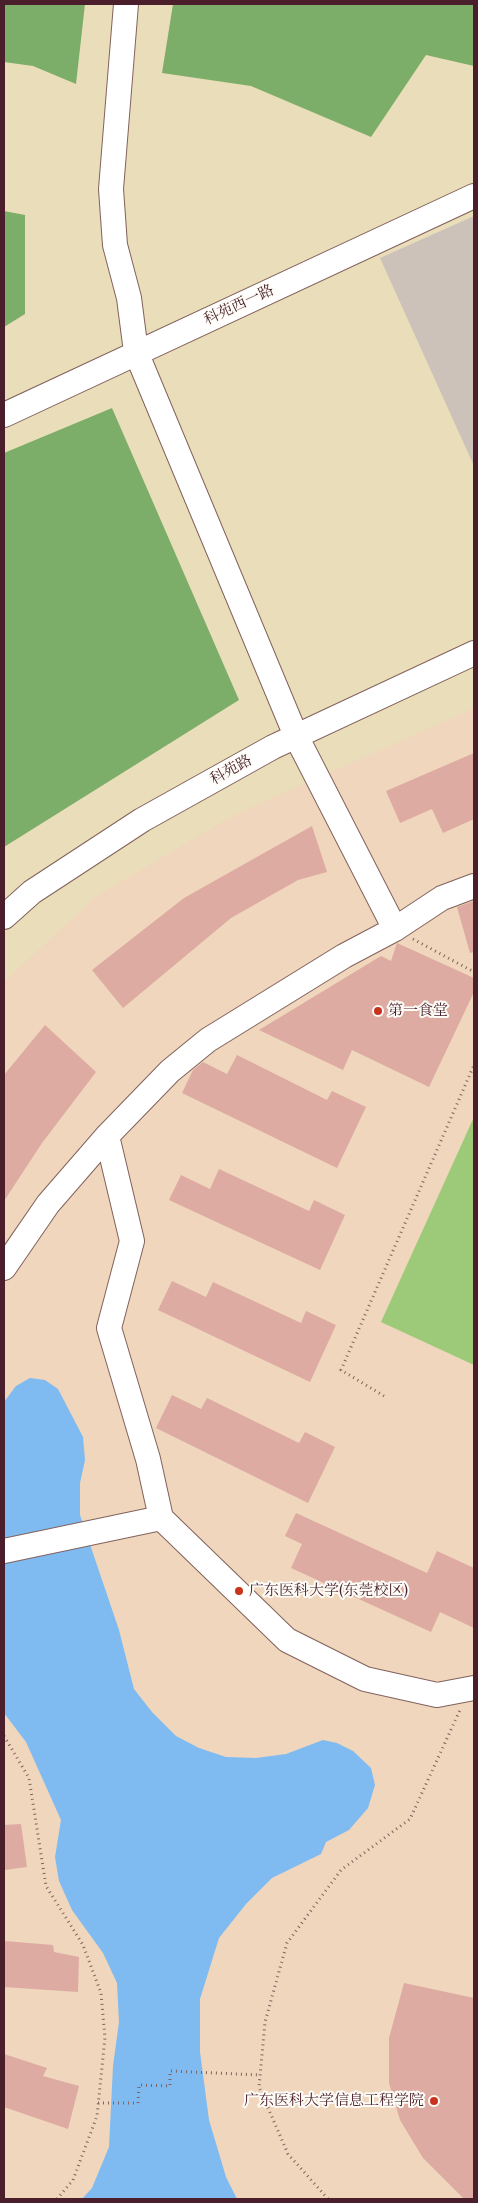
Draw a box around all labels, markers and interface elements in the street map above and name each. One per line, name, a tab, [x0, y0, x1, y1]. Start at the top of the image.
street label: 科苑西一路	[201, 281, 277, 329]
street label: 科苑路	[207, 751, 255, 789]
place label: 第一食堂	[388, 1002, 448, 1020]
marker: 第一食堂	[372, 1005, 384, 1017]
place label: 广东医科大学(东莞校区)	[249, 1582, 408, 1600]
marker: 广东医科大学(东莞校区)	[233, 1585, 245, 1597]
place label: 广东医科大学信息工程学院	[244, 2092, 424, 2110]
marker: 广东医科大学信息工程学院	[428, 2095, 440, 2107]

